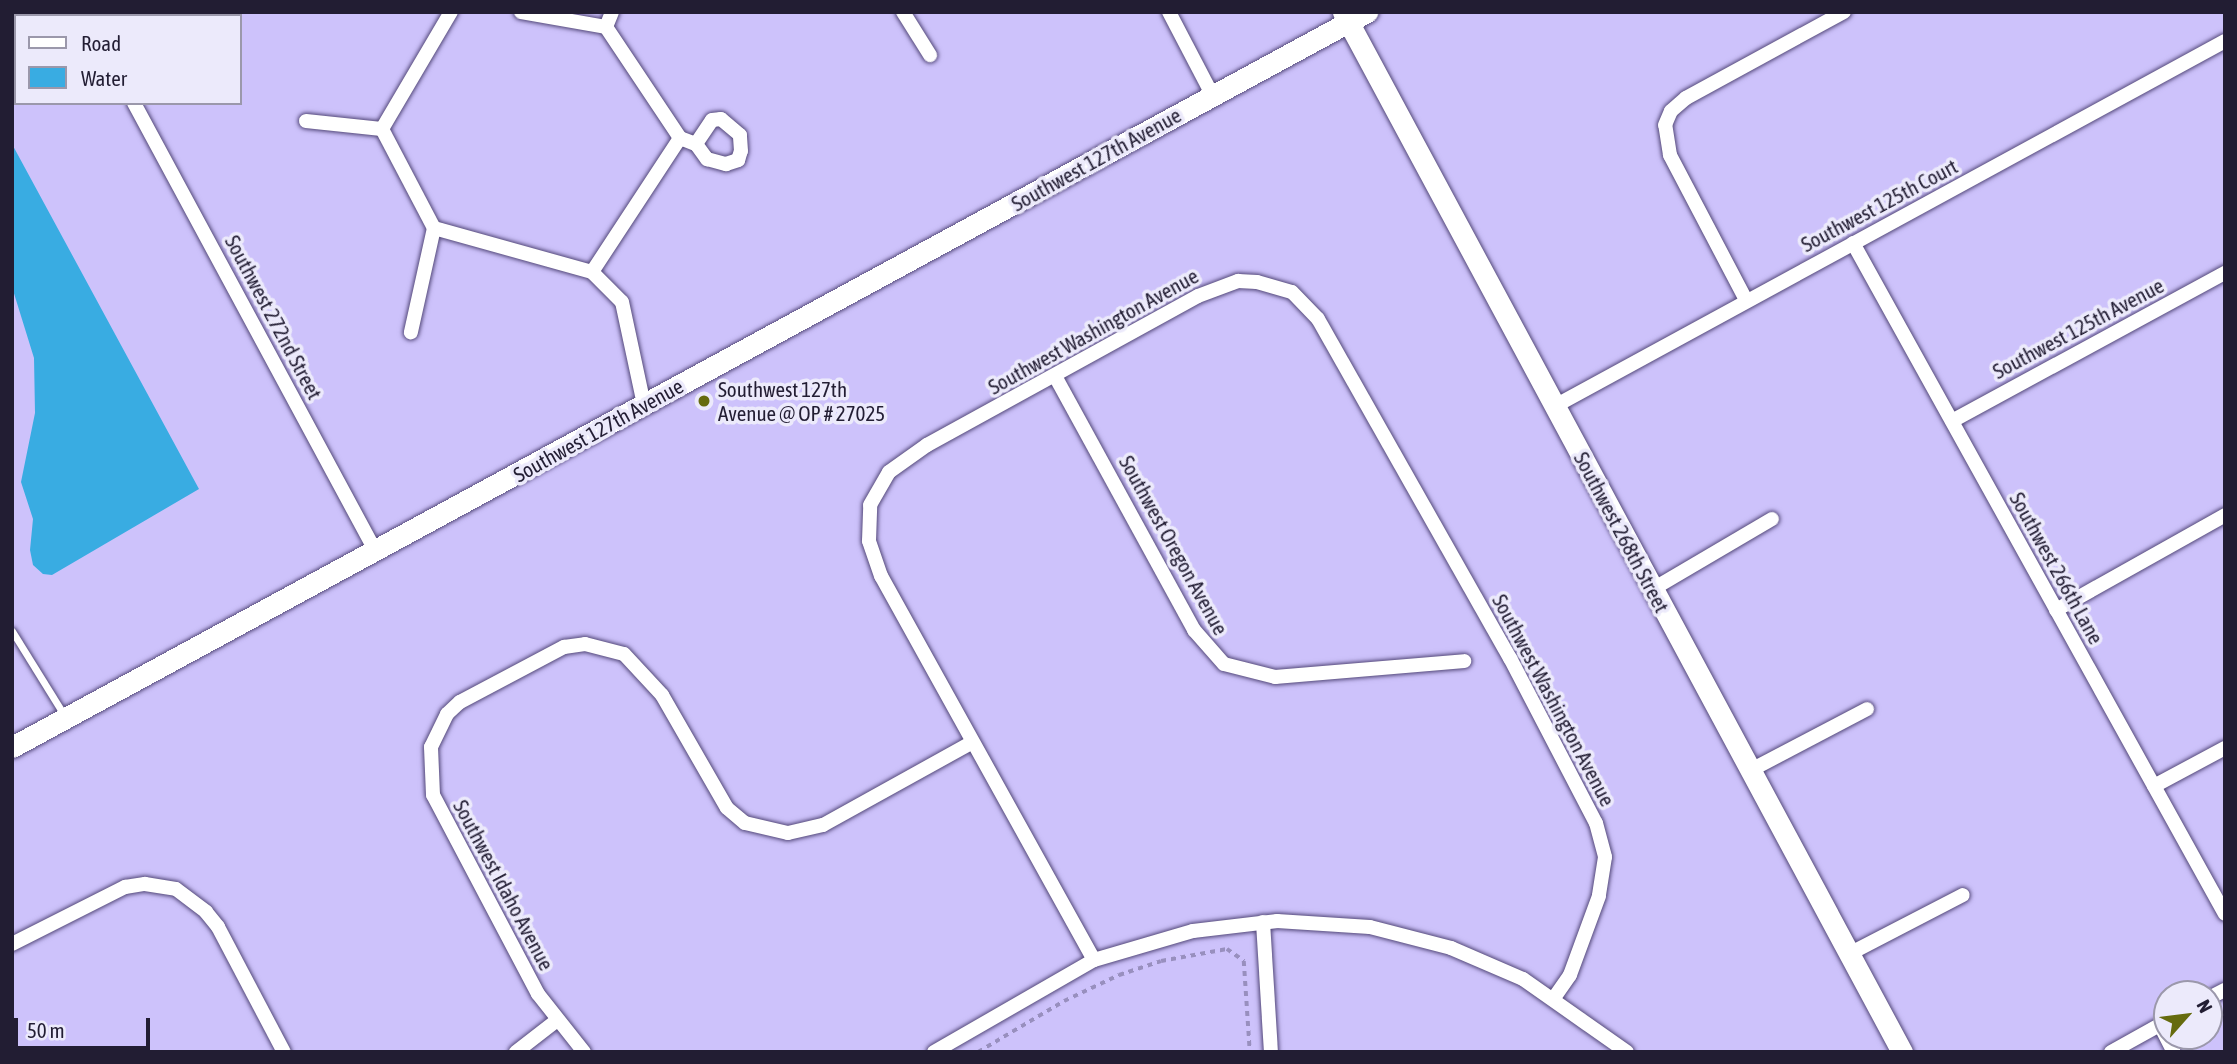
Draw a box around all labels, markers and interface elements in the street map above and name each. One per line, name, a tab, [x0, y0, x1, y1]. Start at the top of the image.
legend	[14, 14, 242, 105]
text: Road	[81, 31, 121, 55]
text: Water	[81, 66, 127, 90]
street label: Southwest 127th Avenue	[1007, 102, 1185, 216]
street label: Southwest 125th Court	[1796, 153, 1962, 257]
street label: Southwest 272nd Street	[220, 231, 328, 403]
street label: Southwest Washington Avenue	[984, 263, 1202, 399]
street label: Southwest 125th Avenue	[1988, 272, 2168, 384]
street label: Southwest 127th Avenue	[509, 373, 687, 487]
place label: Southwest 127th Avenue @ OP # 27025	[718, 376, 885, 426]
marker: Southwest 127th Avenue @ OP # 27025	[696, 393, 712, 409]
street label: Southwest 268th Street	[1569, 447, 1675, 617]
street label: Southwest Oregon Avenue	[1114, 451, 1234, 639]
street label: Southwest 266th Lane	[2005, 488, 2109, 648]
street label: Southwest Washington Avenue	[1487, 590, 1621, 810]
street label: Southwest Idaho Avenue	[448, 795, 560, 975]
north arrow	[2153, 980, 2223, 1050]
text: N	[2192, 996, 2217, 1016]
scale bar	[18, 1004, 154, 1048]
text: 50 m	[27, 1018, 65, 1042]

